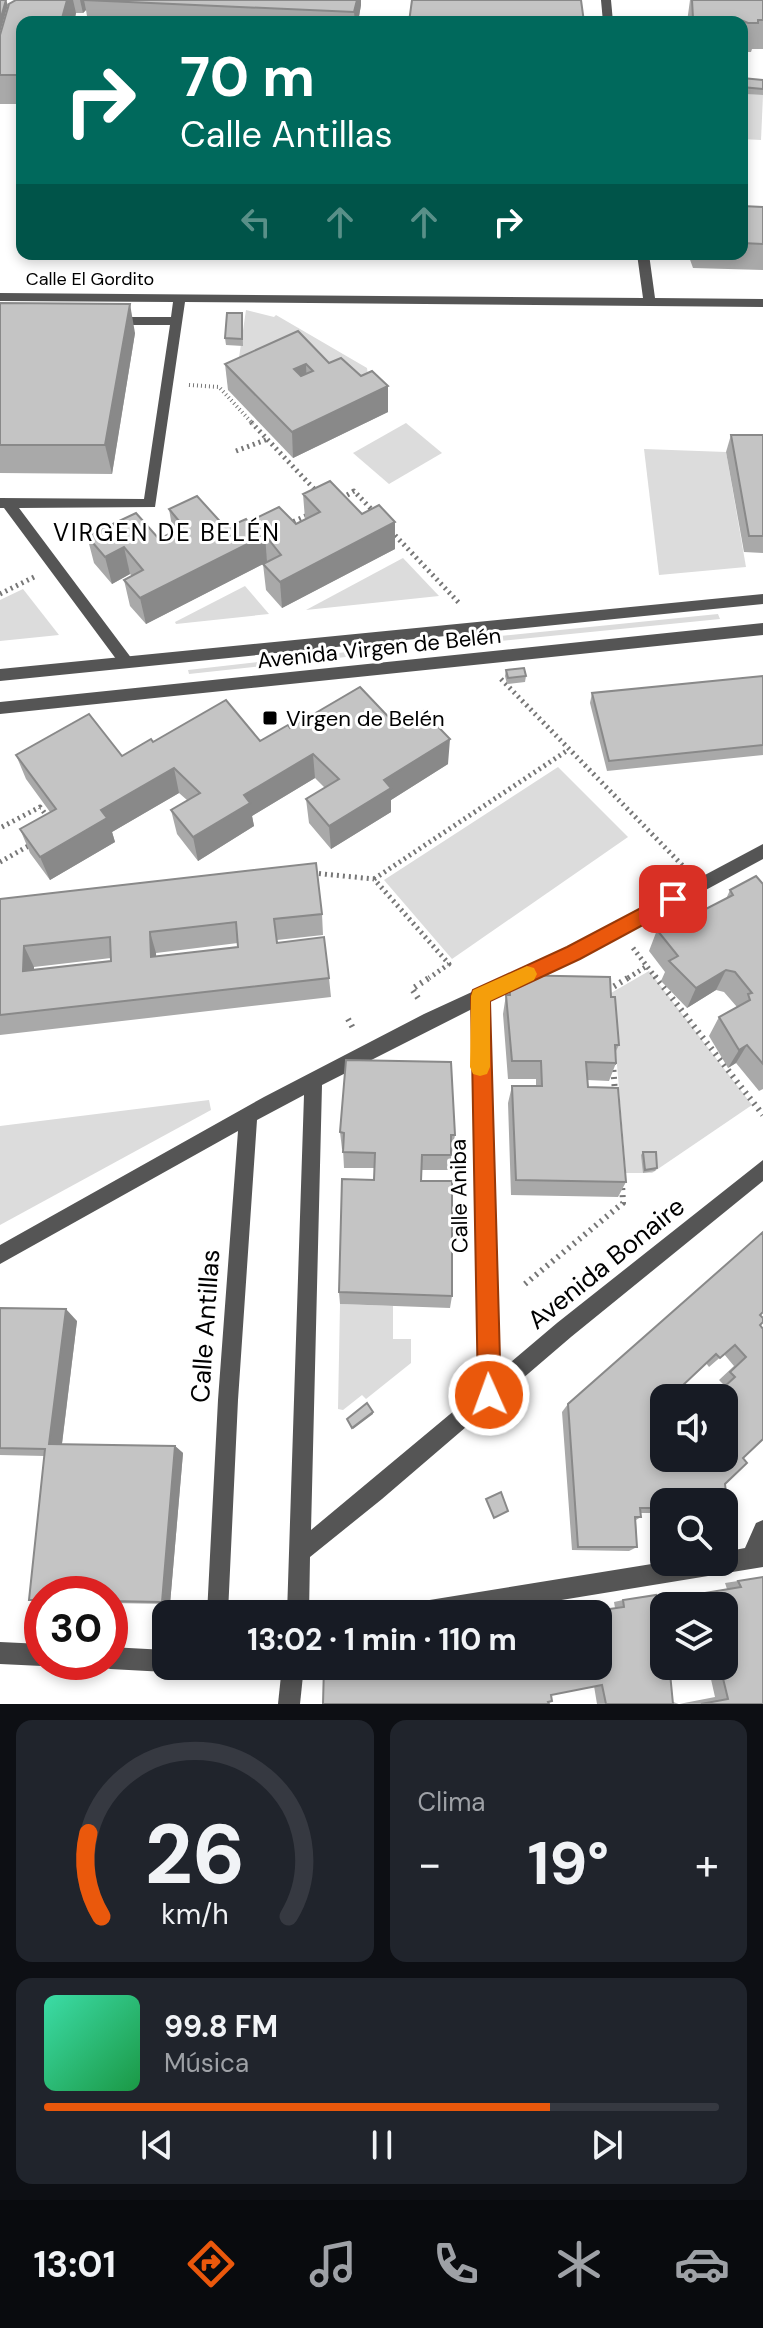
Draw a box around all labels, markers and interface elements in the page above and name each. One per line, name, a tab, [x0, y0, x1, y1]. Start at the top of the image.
text: 70 m	[180, 40, 315, 113]
icon: right	[48, 48, 152, 152]
text: Calle Antillas	[180, 111, 393, 158]
icon: left	[234, 200, 278, 244]
icon: ahead	[318, 200, 362, 244]
icon: ahead	[402, 200, 446, 244]
icon: right	[486, 200, 530, 244]
street label: Calle El Gordito	[26, 267, 154, 291]
district label: VIRGEN DE BELÉN	[53, 517, 281, 548]
street label: Avenida Virgen de Belén	[256, 621, 502, 675]
place label: Virgen de Belén	[286, 704, 445, 733]
marker: Virgen de Belén	[261, 709, 279, 727]
pin	[639, 865, 707, 933]
icon: arrive	[651, 877, 695, 921]
street label: Calle Aniba	[444, 1139, 474, 1253]
street label: Avenida Bonaire	[520, 1189, 692, 1337]
street label: Calle Antillas	[183, 1248, 227, 1404]
position arrow	[447, 1353, 531, 1437]
map controls	[650, 1384, 738, 1680]
button: sound	[650, 1384, 738, 1472]
button: search	[650, 1488, 738, 1576]
speed limit sign: 30	[24, 1576, 128, 1680]
button: layers	[650, 1592, 738, 1680]
text: 13:02 · 1 min · 110 m	[247, 1620, 517, 1659]
text: Clima	[418, 1785, 486, 1819]
text: 26	[144, 1800, 245, 1909]
text: 19°	[527, 1824, 609, 1903]
text: −	[418, 1835, 442, 1893]
text: +	[695, 1835, 719, 1893]
text: km/h	[161, 1896, 229, 1933]
text: 99.8 FM	[164, 2007, 278, 2046]
text: Música	[164, 2046, 249, 2080]
icon: previous	[135, 2123, 179, 2167]
icon: pause	[360, 2123, 404, 2167]
icon: next	[585, 2123, 629, 2167]
icon: directions	[183, 2236, 239, 2292]
icon: music	[305, 2236, 361, 2292]
icon: phone	[428, 2236, 484, 2292]
icon: climate	[551, 2236, 607, 2292]
icon: car	[674, 2236, 730, 2292]
text: 13:01	[33, 2241, 116, 2288]

